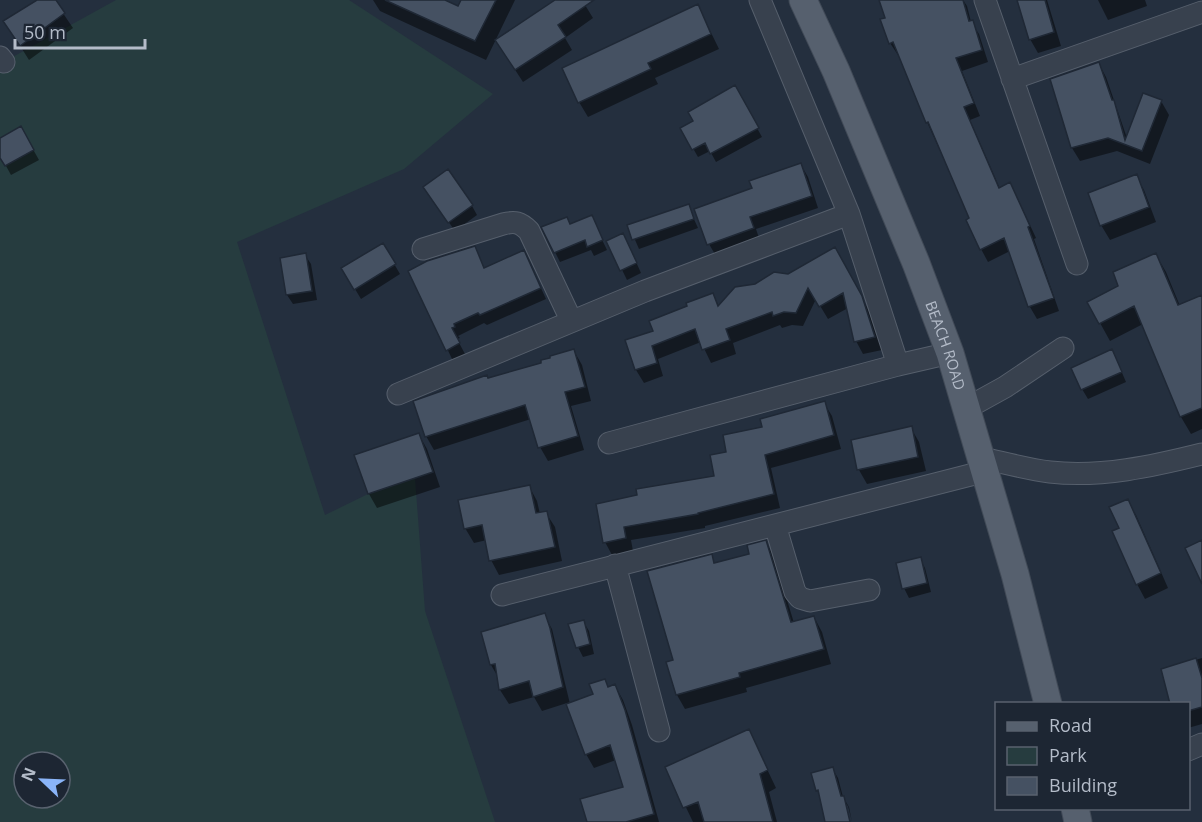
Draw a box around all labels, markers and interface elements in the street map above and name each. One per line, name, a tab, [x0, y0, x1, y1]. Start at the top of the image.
scale bar	[15, 12, 146, 50]
text: 50 m	[24, 20, 66, 44]
street label: BEACH ROAD	[921, 298, 970, 392]
legend	[995, 702, 1190, 810]
text: Road	[1049, 713, 1092, 737]
text: Park	[1049, 743, 1087, 767]
north arrow	[12, 750, 72, 810]
text: N	[16, 764, 41, 784]
text: Building	[1049, 773, 1117, 797]

